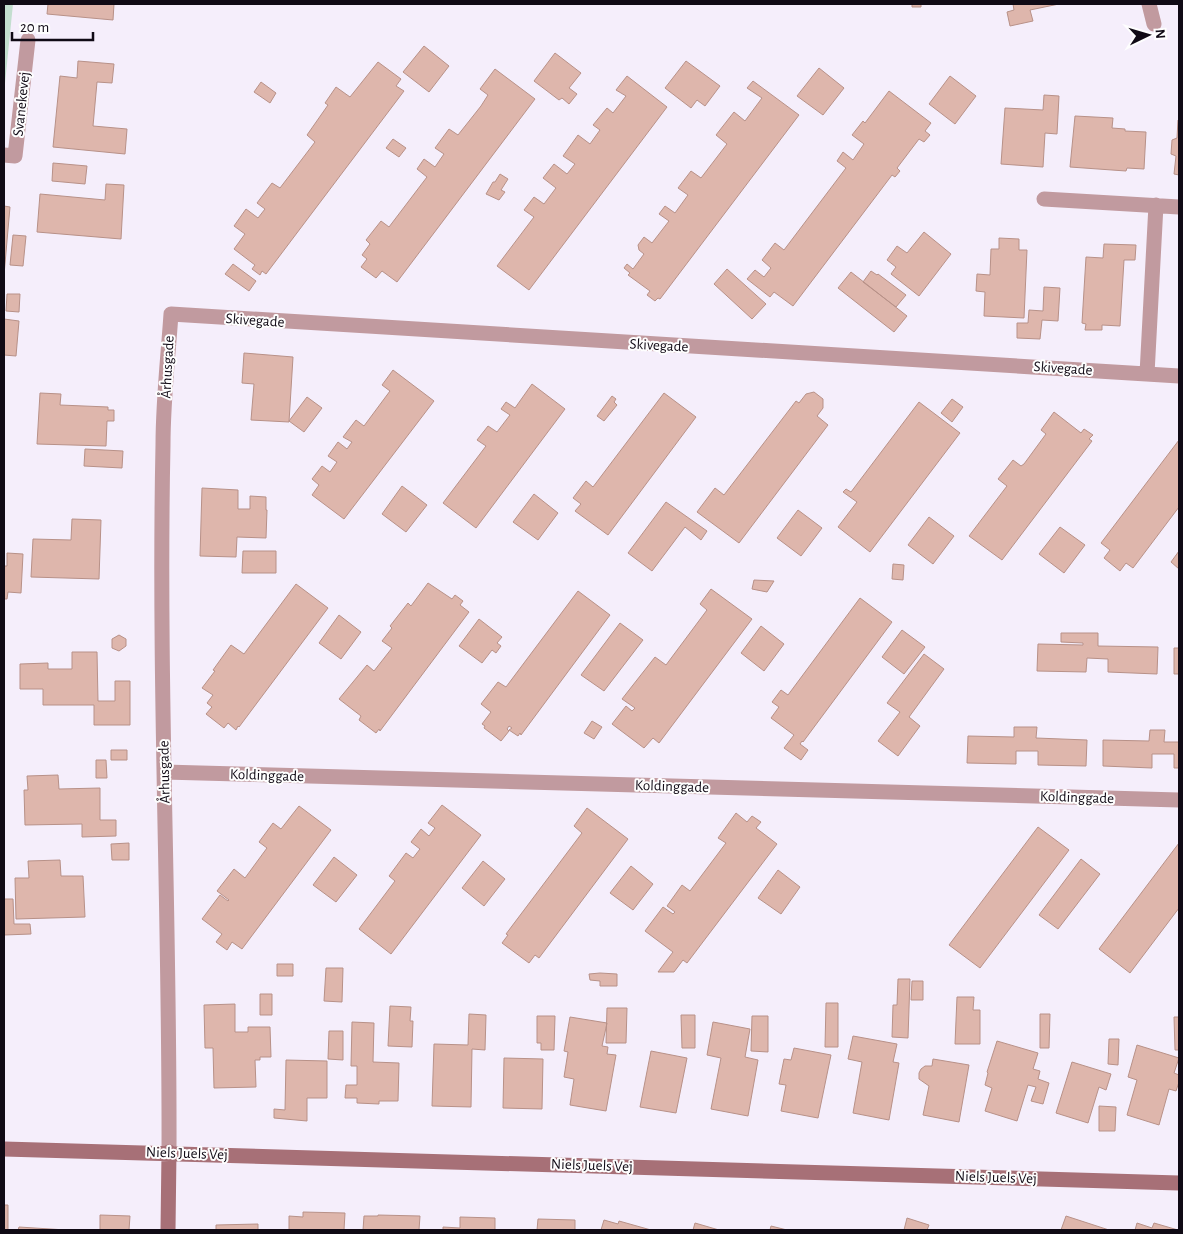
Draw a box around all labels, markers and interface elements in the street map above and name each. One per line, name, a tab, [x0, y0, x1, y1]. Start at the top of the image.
scale bar	[12, 10, 94, 42]
north arrow	[1123, 10, 1173, 60]
text: 20 m	[20, 20, 49, 35]
text: N	[1153, 28, 1167, 39]
street label: Svanekevej	[11, 71, 32, 137]
street label: Skivegade	[225, 311, 285, 330]
street label: Århusgade	[157, 335, 177, 399]
street label: Skivegade	[629, 336, 689, 355]
street label: Skivegade	[1033, 359, 1093, 378]
street label: Århusgade	[155, 740, 173, 804]
street label: Koldinggade	[230, 767, 304, 784]
street label: Koldinggade	[635, 778, 709, 795]
street label: Koldinggade	[1040, 789, 1114, 806]
street label: Niels Juels Vej	[146, 1145, 228, 1162]
street label: Niels Juels Vej	[551, 1157, 633, 1174]
street label: Niels Juels Vej	[955, 1169, 1037, 1186]

